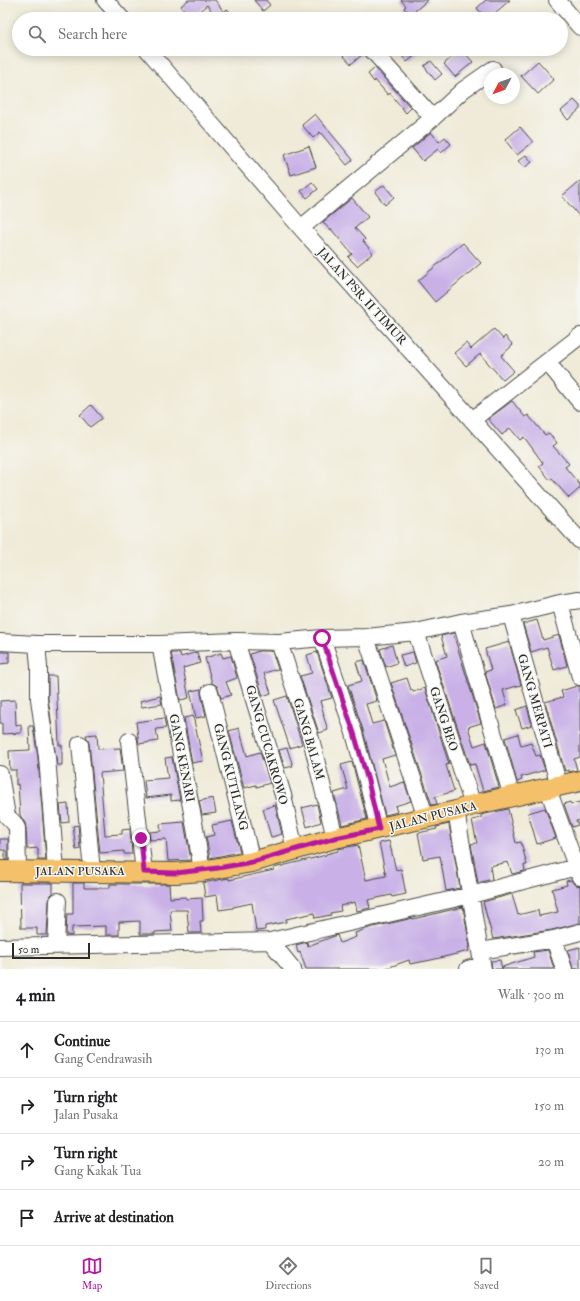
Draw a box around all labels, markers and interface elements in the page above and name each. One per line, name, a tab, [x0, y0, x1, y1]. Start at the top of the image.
search box	[12, 12, 568, 56]
icon: search	[26, 23, 48, 45]
text: Search here	[58, 25, 127, 44]
north arrow	[484, 68, 520, 104]
street label: JALAN PSR. II TIMUR	[313, 244, 410, 348]
route start	[313, 629, 331, 647]
street label: GANG MERPATI	[514, 652, 555, 750]
street label: GANG CUCAKROWO	[242, 683, 291, 807]
street label: GANG BEO	[426, 685, 461, 754]
street label: GANG BALAM	[290, 696, 327, 782]
street label: GANG KENARI	[166, 713, 197, 804]
street label: GANG KUTILANG	[210, 722, 251, 832]
street label: JALAN PUSAKA	[387, 798, 479, 835]
route end	[132, 829, 150, 847]
street label: JALAN PUSAKA	[34, 864, 125, 879]
scale bar	[12, 941, 90, 960]
text: 50 m	[18, 943, 39, 956]
text: 4 min	[16, 985, 55, 1006]
text: Walk · 300 m	[498, 987, 564, 1003]
text: Continue	[54, 1032, 110, 1051]
icon: ahead	[16, 1039, 38, 1061]
text: 130 m	[535, 1042, 564, 1058]
text: Gang Cendrawasih	[54, 1051, 152, 1067]
text: Turn right	[54, 1088, 117, 1107]
icon: right	[16, 1095, 38, 1117]
text: 150 m	[534, 1098, 564, 1114]
text: Jalan Pusaka	[54, 1107, 118, 1123]
text: Turn right	[54, 1144, 117, 1163]
icon: right	[16, 1151, 38, 1173]
text: 20 m	[538, 1154, 564, 1170]
text: Gang Kakak Tua	[54, 1163, 141, 1179]
icon: arrive	[16, 1207, 38, 1229]
text: Arrive at destination	[54, 1208, 174, 1227]
tab: Map	[81, 1255, 103, 1292]
tab: Directions	[265, 1255, 312, 1292]
tab: Saved	[474, 1255, 499, 1292]

